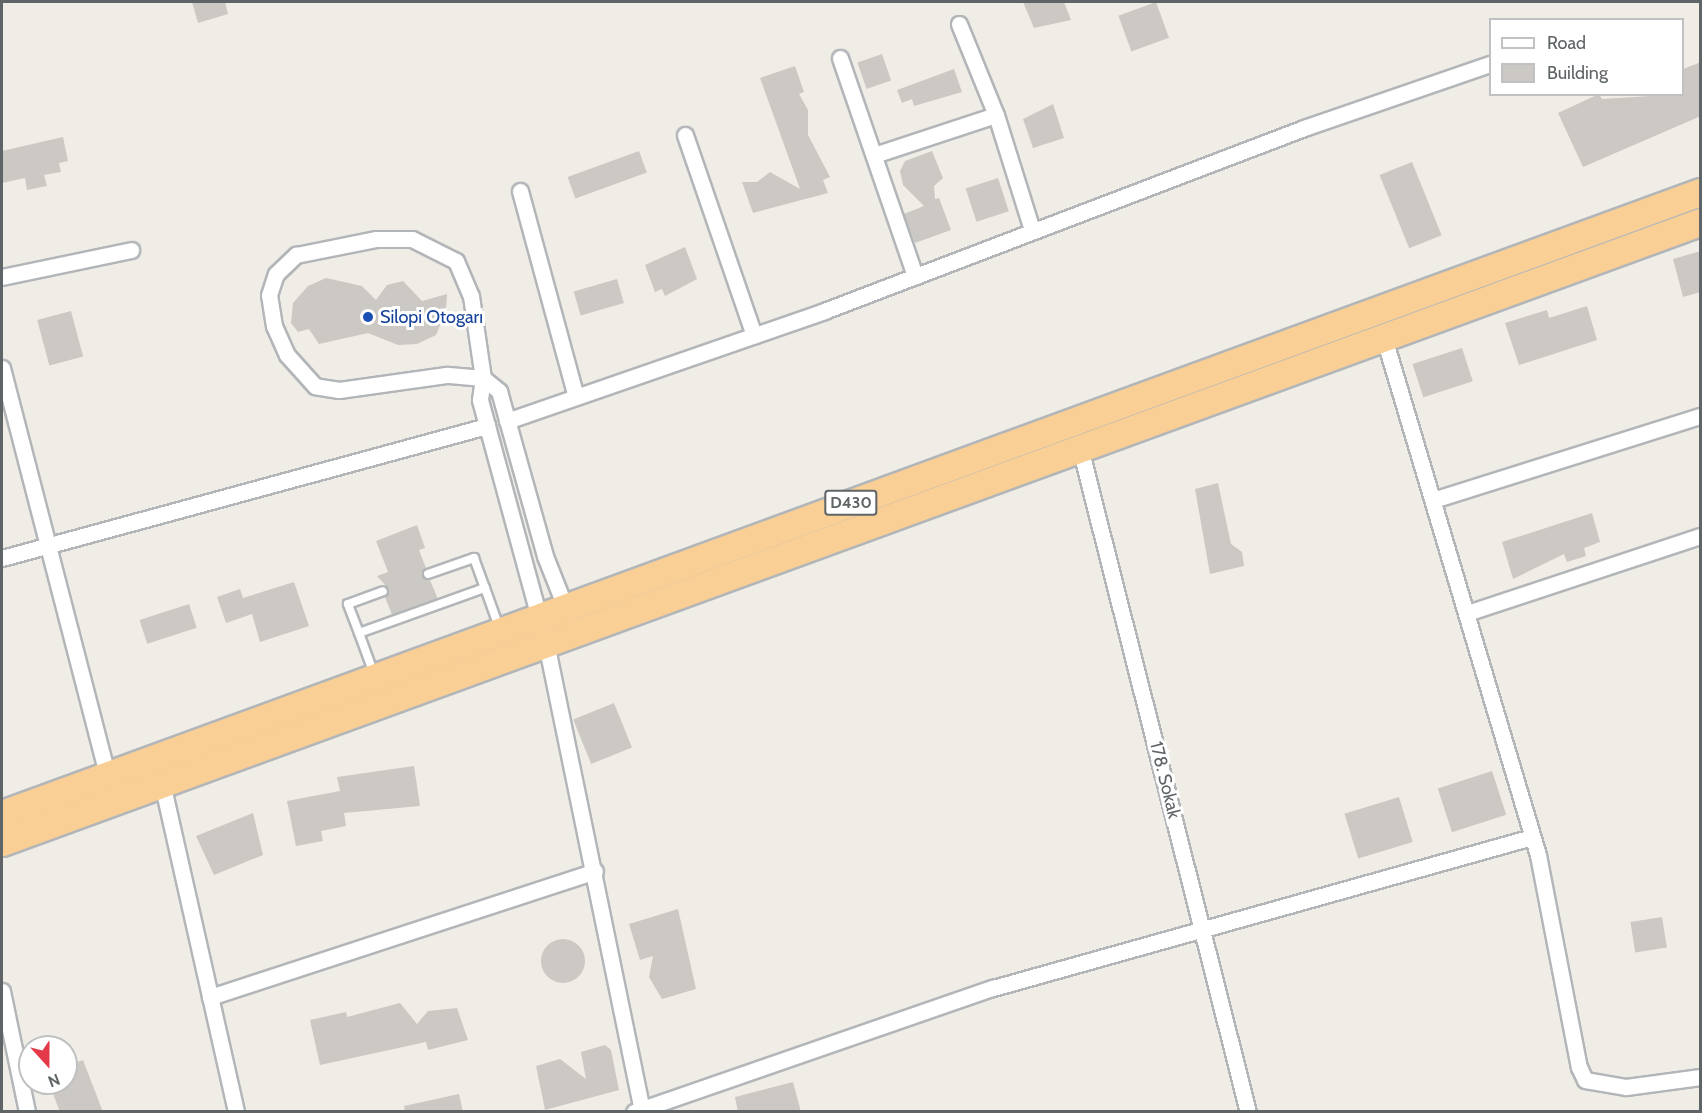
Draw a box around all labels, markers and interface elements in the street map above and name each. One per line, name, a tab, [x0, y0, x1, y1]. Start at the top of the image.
legend	[1489, 18, 1684, 96]
text: Road	[1547, 32, 1586, 54]
text: Building	[1547, 62, 1608, 84]
place label: Silopi Otogarı	[380, 306, 483, 328]
marker: Silopi Otogarı	[361, 310, 375, 324]
road number: D430	[824, 490, 878, 516]
street label: 178. Sokak	[1145, 739, 1185, 821]
north arrow	[18, 1035, 78, 1095]
text: N	[45, 1070, 63, 1091]

